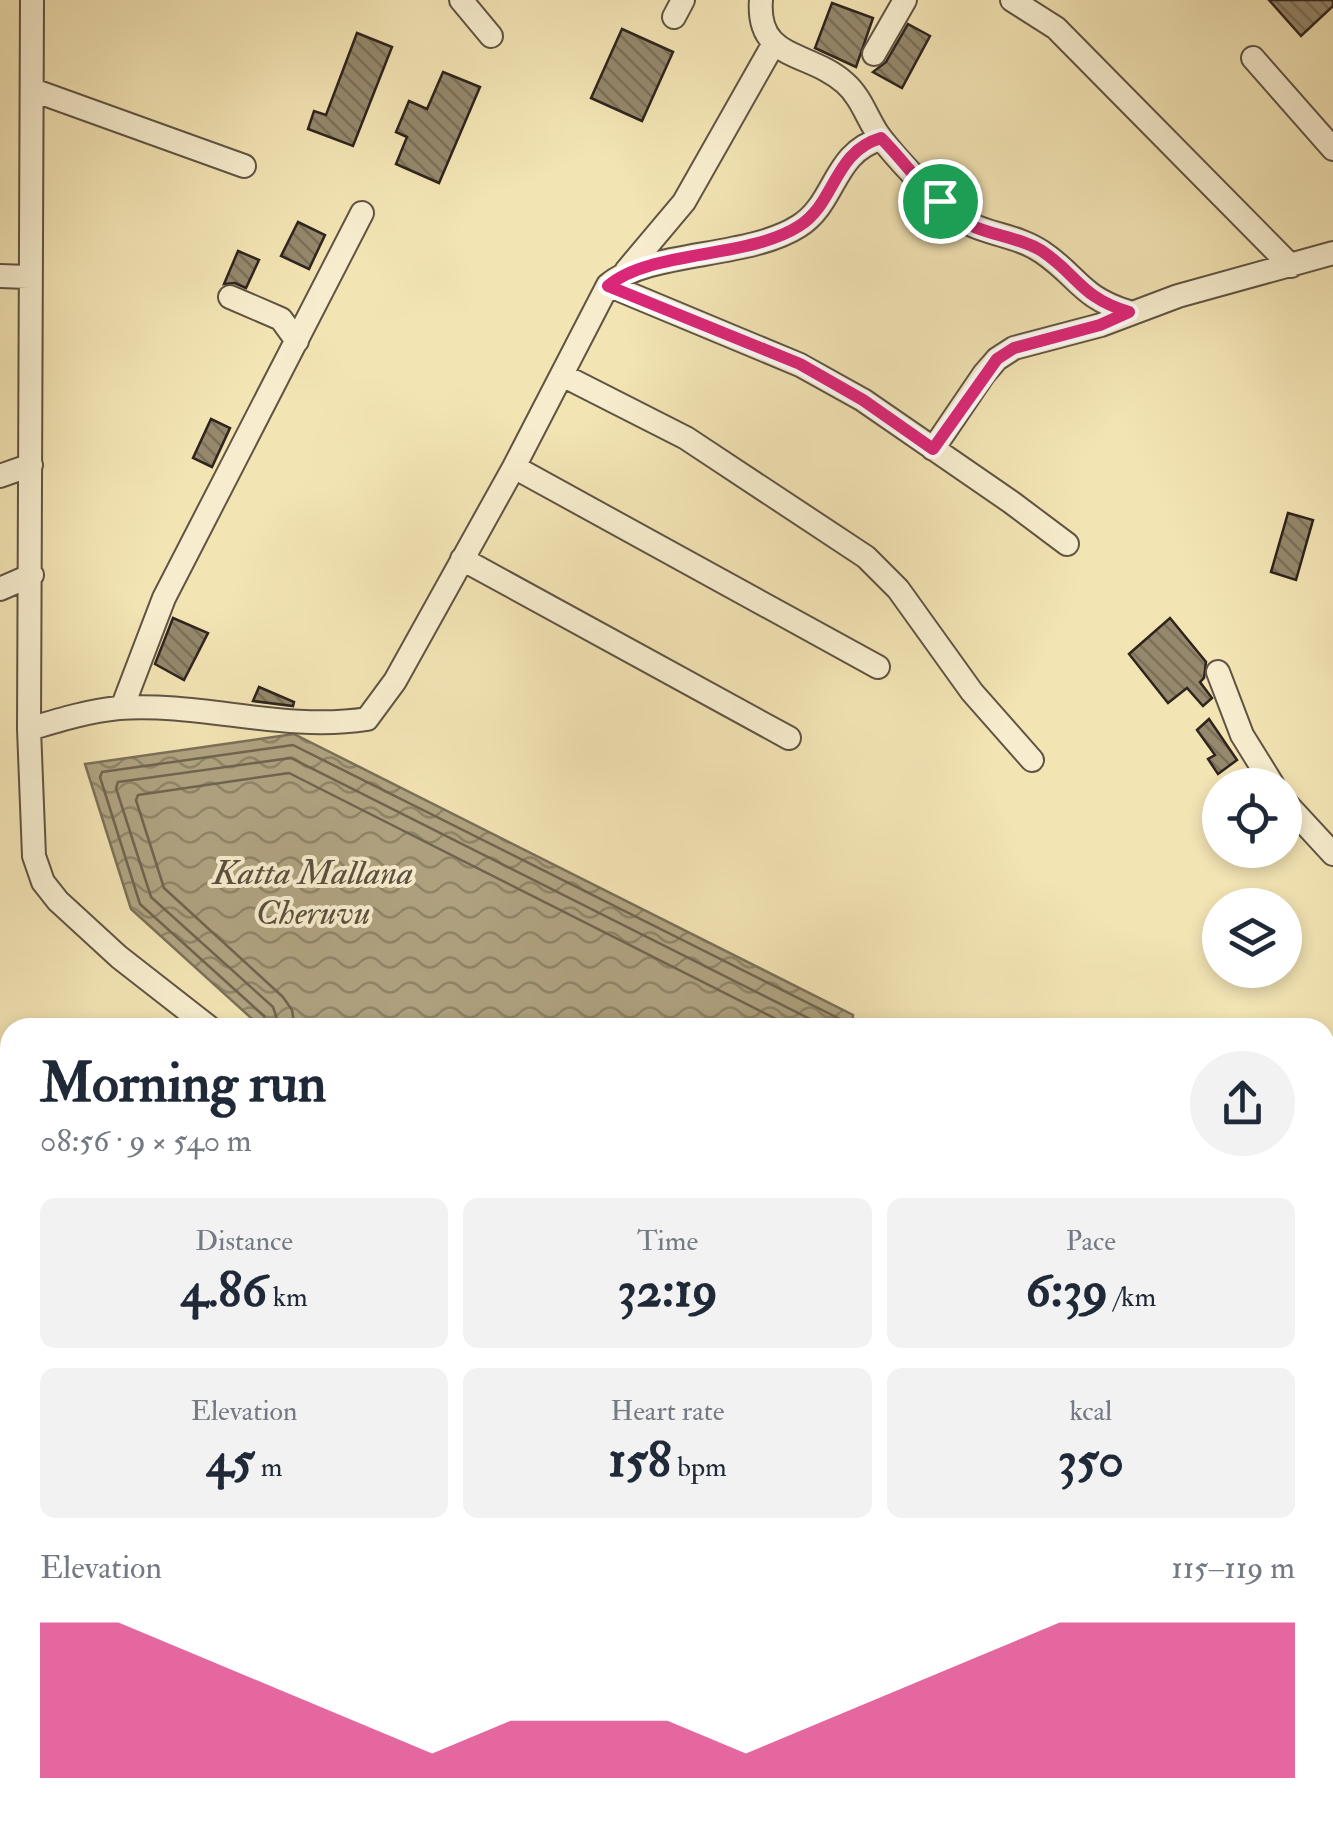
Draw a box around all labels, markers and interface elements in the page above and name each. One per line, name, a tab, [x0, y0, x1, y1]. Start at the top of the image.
pin	[898, 159, 983, 244]
icon: arrive	[913, 174, 968, 229]
map controls	[1202, 768, 1302, 988]
button: locate	[1202, 768, 1302, 868]
water label: Katta Mallana Cheruvu	[211, 851, 413, 935]
button: layers	[1202, 888, 1302, 988]
text: Morning run	[40, 1049, 326, 1118]
button: share	[1190, 1051, 1295, 1156]
text: 08:56 · 9 × 540 m	[40, 1121, 252, 1161]
text: Distance	[195, 1224, 293, 1259]
text: Time	[637, 1224, 698, 1259]
text: Pace	[1066, 1224, 1116, 1259]
text: 4.86	[181, 1259, 267, 1322]
text: 32:19	[617, 1259, 718, 1322]
text: 6:39	[1026, 1259, 1108, 1322]
text: km	[267, 1280, 308, 1315]
text: /km	[1108, 1280, 1156, 1315]
text: Elevation	[191, 1394, 298, 1429]
text: Heart rate	[611, 1394, 724, 1429]
text: kcal	[1069, 1394, 1112, 1429]
text: 45	[206, 1429, 255, 1492]
text: 158	[608, 1429, 671, 1492]
text: 350	[1058, 1429, 1124, 1492]
text: m	[255, 1450, 282, 1485]
text: bpm	[671, 1450, 727, 1485]
text: Elevation	[40, 1548, 162, 1588]
text: 115–119 m	[1171, 1548, 1295, 1588]

